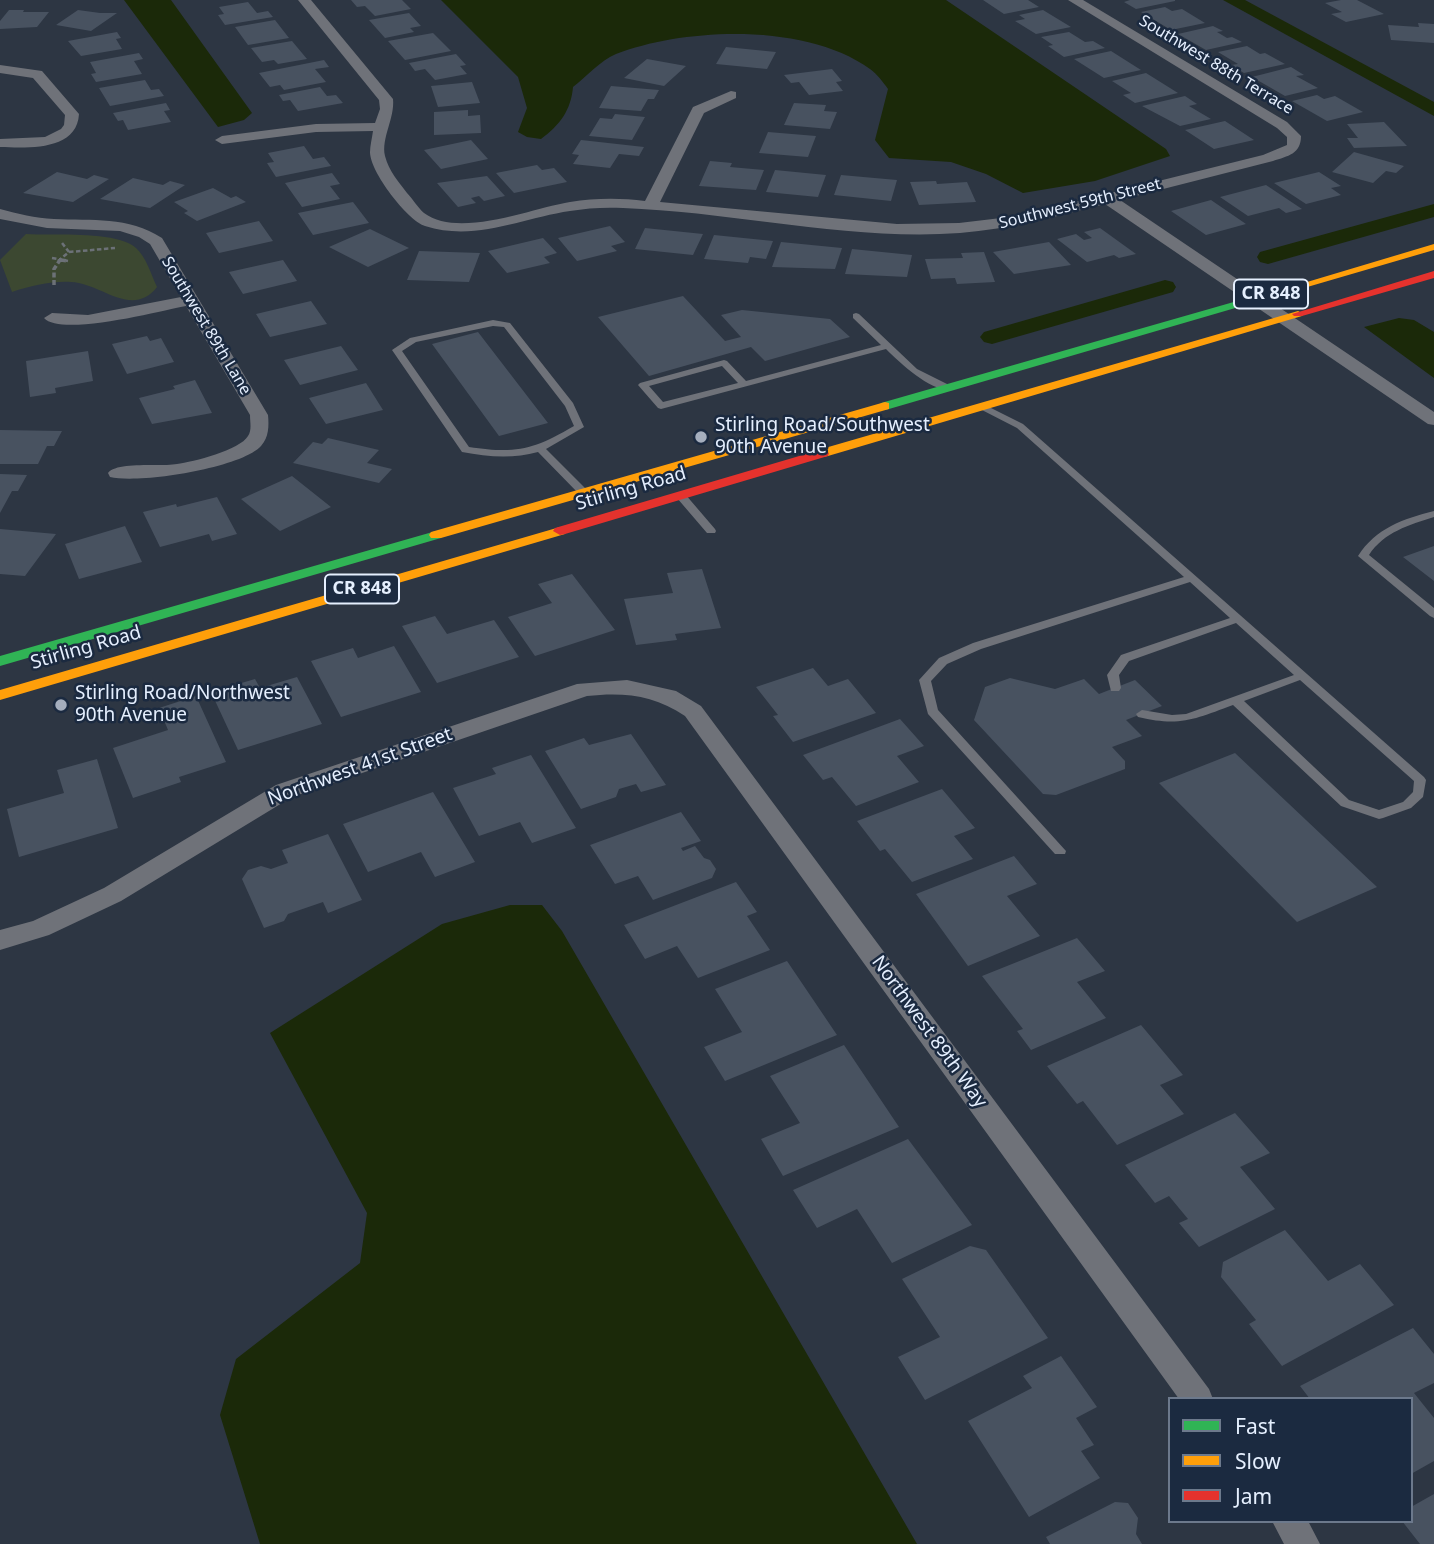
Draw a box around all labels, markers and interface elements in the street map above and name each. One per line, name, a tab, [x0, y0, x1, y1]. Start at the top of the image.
street label: Southwest 88th Terrace	[1135, 11, 1297, 119]
street label: Southwest 59th Street	[997, 175, 1163, 233]
street label: Southwest 89th Lane	[157, 254, 255, 398]
road number: CR 848	[1234, 280, 1308, 308]
place label: Stirling Road/Southwest 90th Avenue	[715, 415, 930, 459]
marker: Stirling Road/Southwest 90th Avenue	[693, 429, 709, 445]
street label: Stirling Road	[573, 462, 689, 516]
road number: CR 848	[325, 574, 399, 604]
street label: Stirling Road	[28, 621, 144, 675]
place label: Stirling Road/Northwest 90th Avenue	[75, 683, 290, 727]
marker: Stirling Road/Northwest 90th Avenue	[53, 697, 69, 713]
street label: Northwest 41st Street	[265, 723, 455, 811]
street label: Northwest 89th Way	[866, 952, 992, 1112]
legend	[1168, 1397, 1413, 1523]
text: Fast	[1235, 1412, 1275, 1440]
text: Slow	[1235, 1447, 1281, 1475]
text: Jam	[1235, 1482, 1272, 1510]

